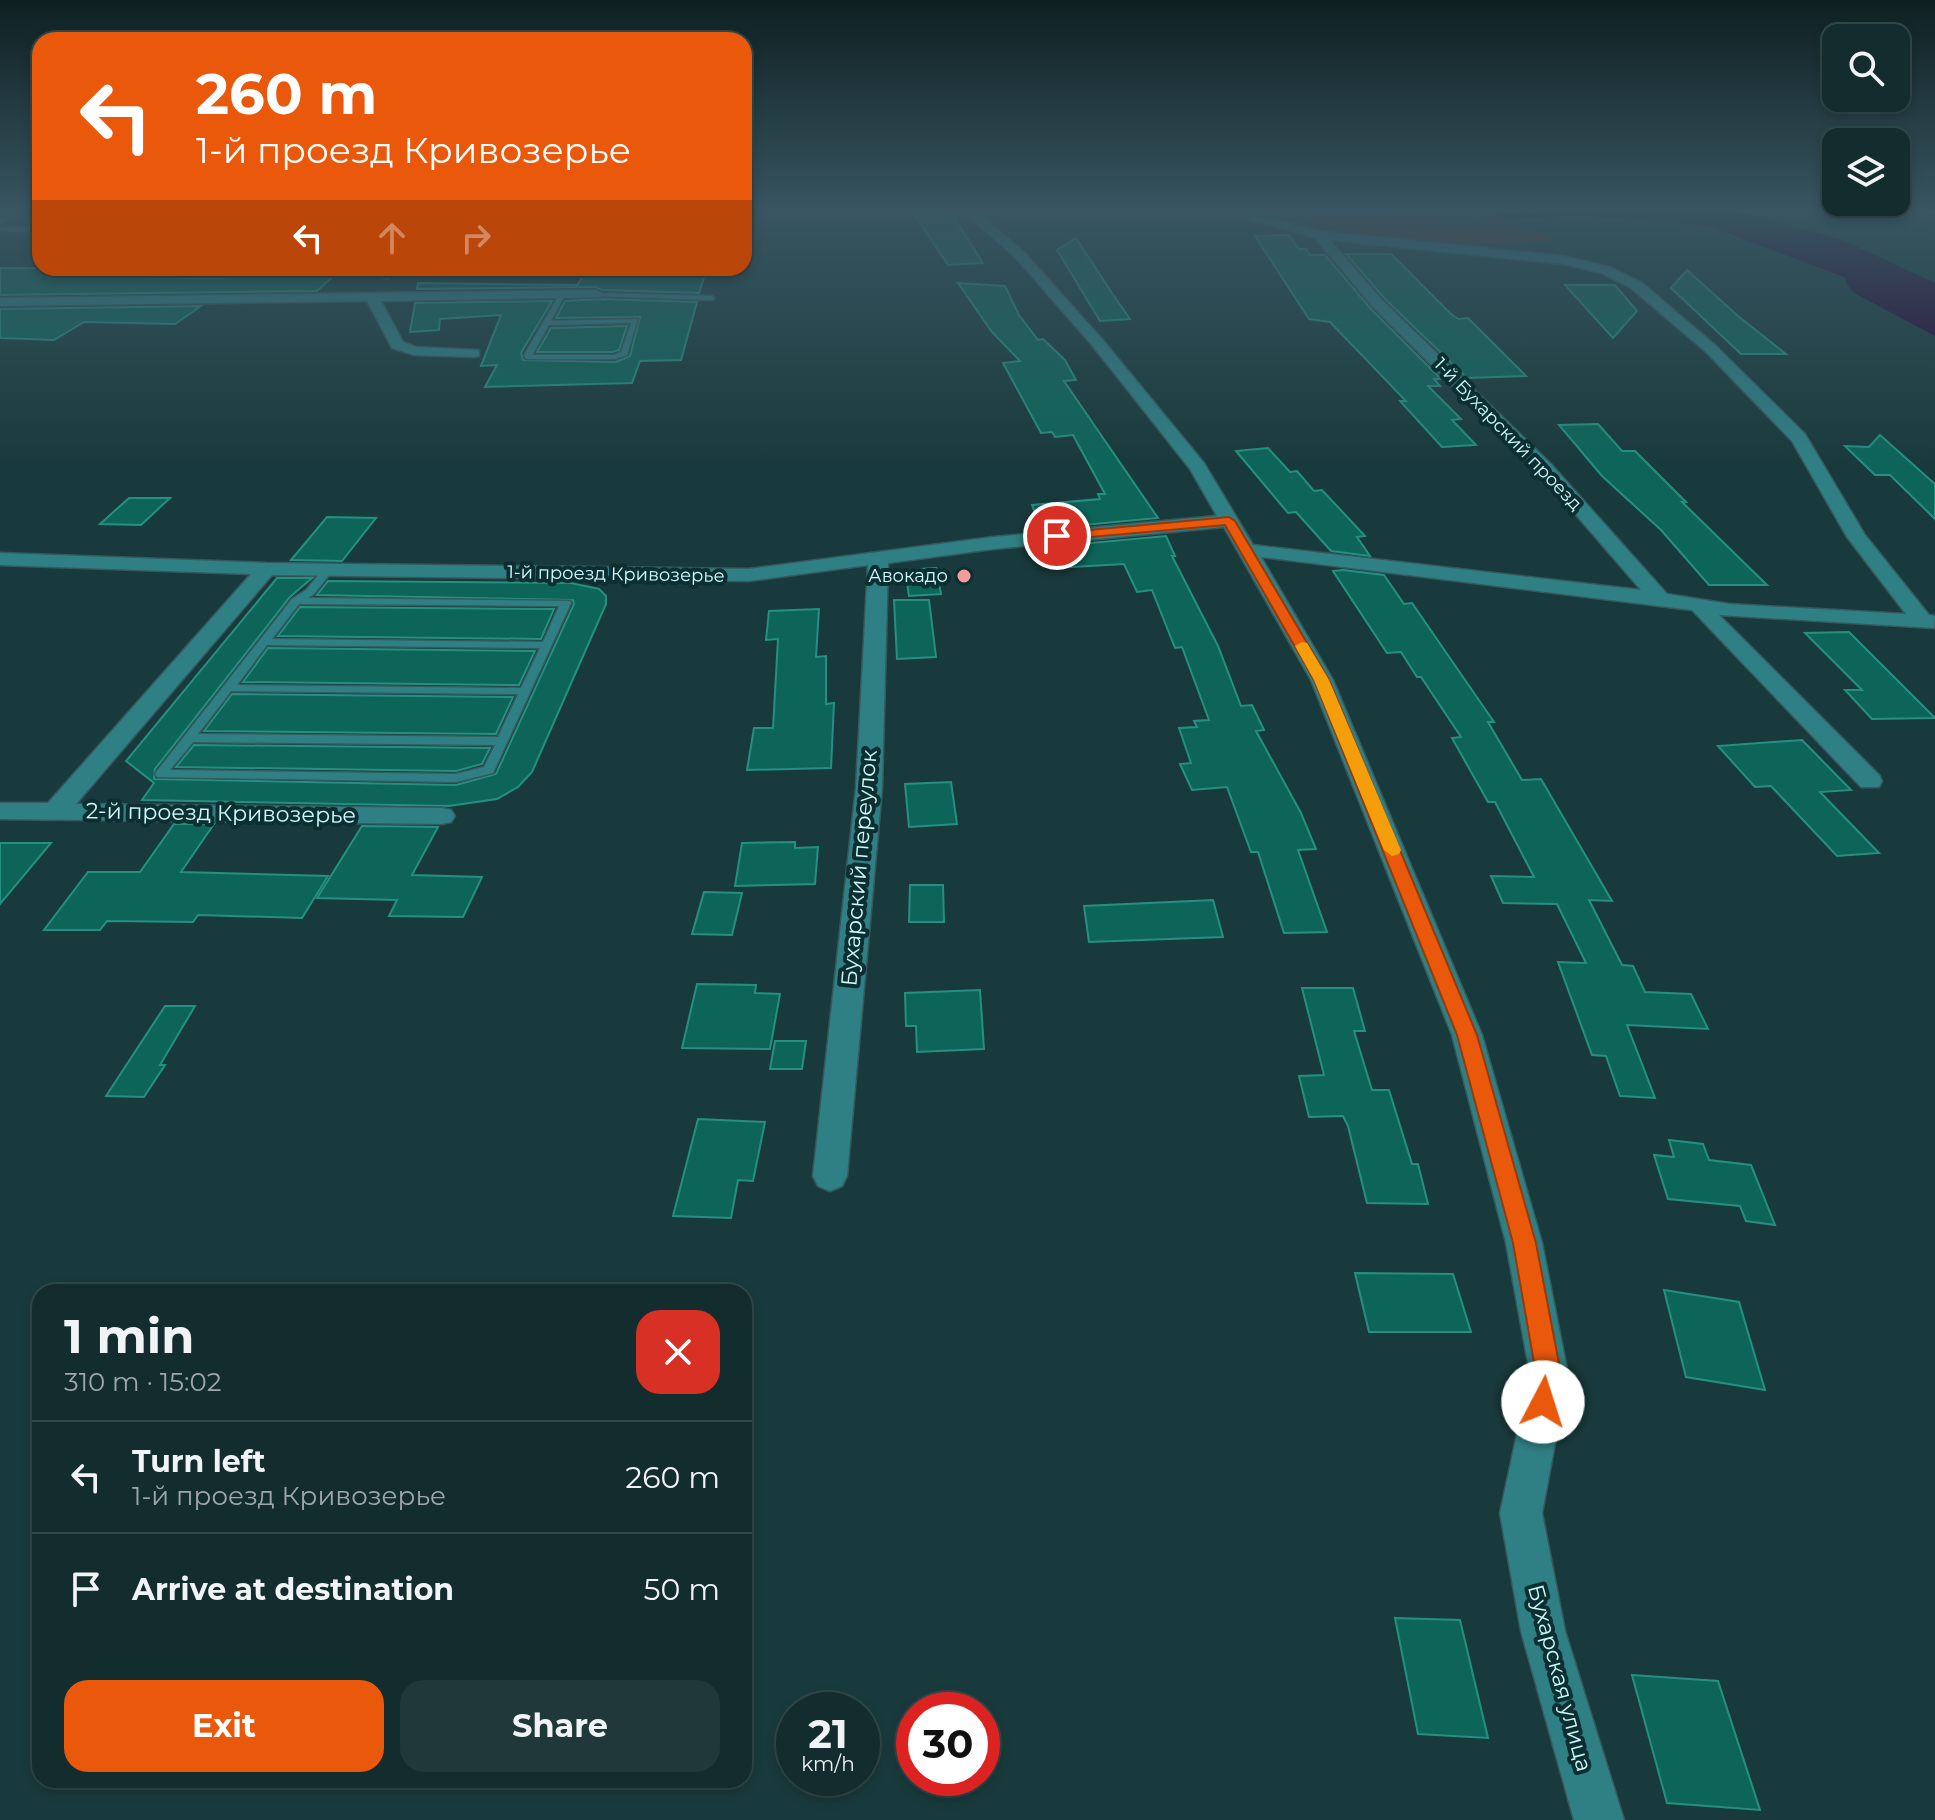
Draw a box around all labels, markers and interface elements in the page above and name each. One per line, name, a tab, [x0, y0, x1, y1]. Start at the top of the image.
map controls	[1822, 24, 1910, 216]
button: search	[1822, 24, 1910, 112]
text: 260 m	[196, 60, 377, 128]
icon: left	[64, 64, 168, 168]
text: 1-й проезд Кривозерье	[196, 128, 631, 172]
button: layers	[1822, 128, 1910, 216]
icon: left	[286, 216, 330, 260]
icon: ahead	[370, 216, 414, 260]
icon: right	[454, 216, 498, 260]
street label: 1-й Бухарский проезд	[1429, 353, 1587, 515]
pin	[1023, 502, 1091, 570]
icon: arrive	[1035, 514, 1079, 558]
street label: 1-й проезд Кривозерье	[507, 561, 725, 587]
place label: Авокадо	[868, 565, 948, 587]
marker: Авокадо	[955, 567, 973, 585]
street label: Бухарский переулок	[835, 748, 883, 987]
street label: 2-й проезд Кривозерье	[86, 797, 356, 829]
text: 1 min	[64, 1307, 194, 1365]
button: close	[636, 1310, 720, 1394]
position arrow	[1501, 1360, 1585, 1444]
text: 310 m · 15:02	[64, 1366, 221, 1398]
text: Turn left	[132, 1443, 265, 1480]
icon: left	[64, 1455, 108, 1499]
text: 260 m	[625, 1459, 720, 1496]
text: 1-й проезд Кривозерье	[132, 1480, 446, 1512]
icon: arrive	[64, 1567, 108, 1611]
text: Arrive at destination	[132, 1571, 454, 1608]
text: 50 m	[643, 1571, 720, 1608]
street label: Бухарская улица	[1522, 1582, 1598, 1774]
button: Exit	[64, 1680, 384, 1772]
button: Share	[400, 1680, 720, 1772]
speed limit sign: 30	[896, 1692, 1000, 1796]
text: 21	[808, 1709, 848, 1758]
text: km/h	[801, 1752, 855, 1776]

